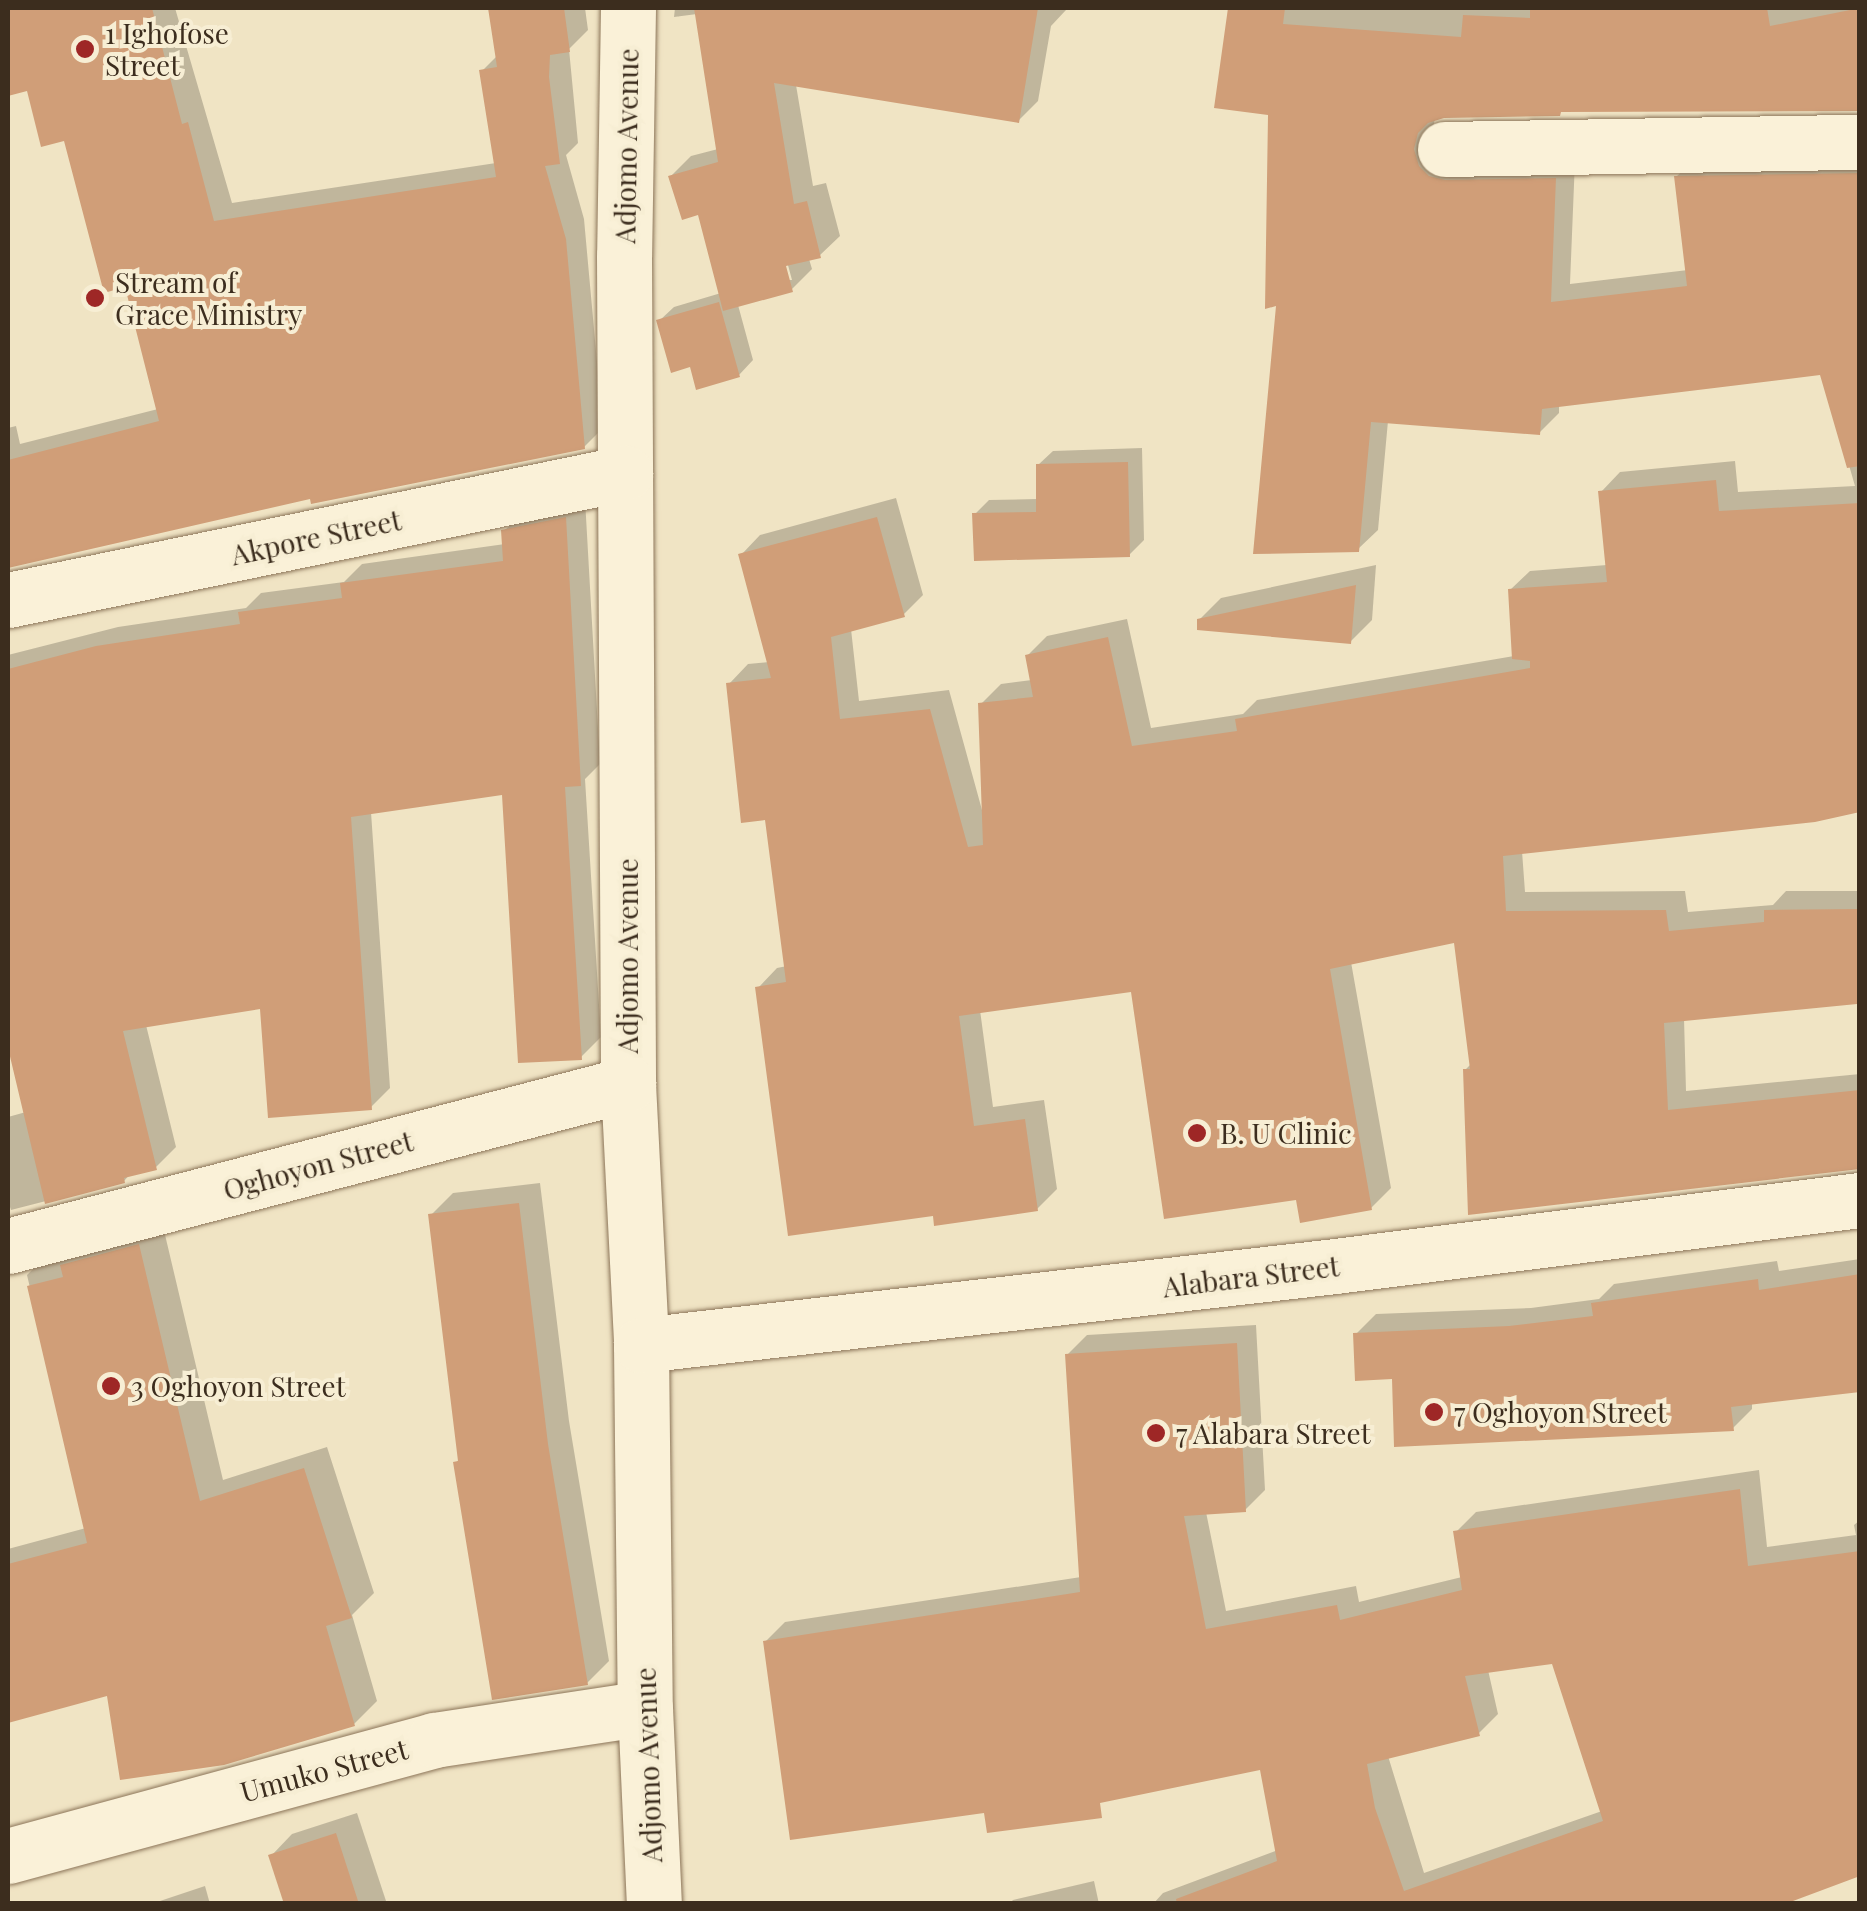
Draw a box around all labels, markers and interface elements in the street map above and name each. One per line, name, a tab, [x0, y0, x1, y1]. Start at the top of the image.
place label: 1 Ighofose Street	[105, 16, 229, 82]
marker: 1 Ighofose Street	[74, 38, 96, 60]
street label: Adjomo Avenue	[607, 48, 645, 244]
place label: Stream of Grace Ministry	[115, 265, 302, 331]
marker: Stream of Grace Ministry	[84, 287, 106, 309]
street label: Akpore Street	[228, 503, 404, 571]
street label: Adjomo Avenue	[610, 858, 644, 1054]
place label: B. U Clinic	[1220, 1116, 1352, 1150]
marker: B. U Clinic	[1184, 1120, 1210, 1146]
street label: Oghoyon Street	[219, 1124, 417, 1206]
street label: Alabara Street	[1161, 1248, 1341, 1304]
place label: 3 Oghoyon Street	[131, 1369, 346, 1403]
marker: 3 Oghoyon Street	[100, 1375, 122, 1397]
place label: 7 Oghoyon Street	[1454, 1395, 1667, 1429]
marker: 7 Oghoyon Street	[1423, 1401, 1445, 1423]
place label: 7 Alabara Street	[1176, 1416, 1372, 1450]
marker: 7 Alabara Street	[1145, 1422, 1167, 1444]
street label: Adjomo Avenue	[628, 1666, 668, 1864]
street label: Umuko Street	[237, 1732, 411, 1808]

